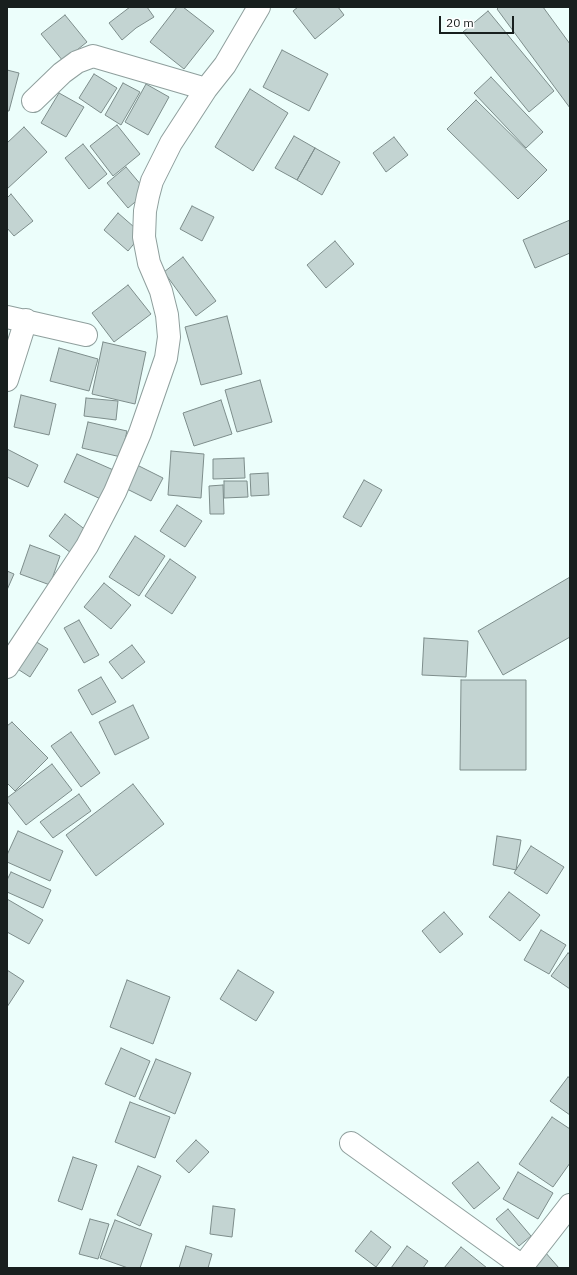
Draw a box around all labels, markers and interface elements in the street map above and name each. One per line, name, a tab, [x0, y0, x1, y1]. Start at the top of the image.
scale bar	[441, 8, 516, 34]
text: 20 m	[446, 15, 474, 30]

